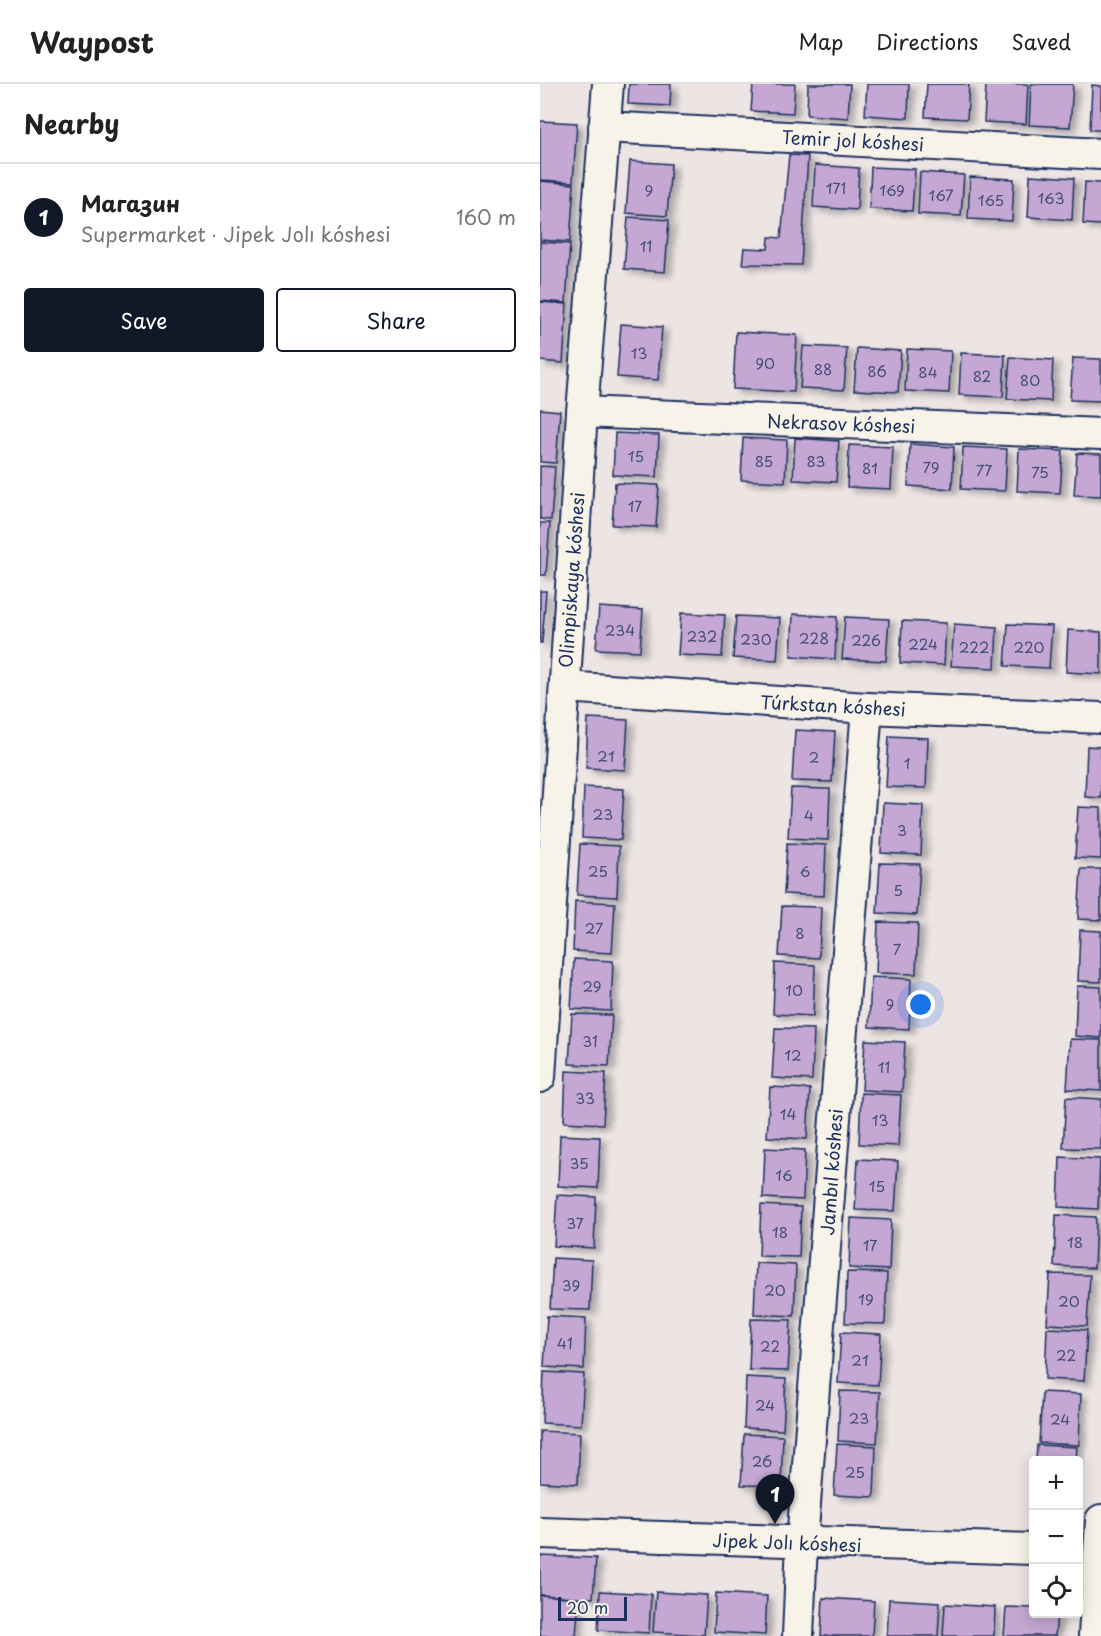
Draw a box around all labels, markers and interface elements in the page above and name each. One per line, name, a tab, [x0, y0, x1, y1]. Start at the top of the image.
text: Waypost	[30, 20, 154, 63]
text: Map	[798, 25, 843, 57]
text: Directions	[876, 25, 978, 57]
text: Saved	[1011, 25, 1071, 57]
text: Nearby	[24, 104, 119, 143]
street label: Temir jol kóshesi	[781, 123, 925, 157]
house number: 171	[826, 176, 846, 199]
house number: 9	[645, 178, 653, 201]
house number: 169	[879, 178, 905, 201]
house number: 167	[929, 183, 954, 206]
text: Магазин	[81, 186, 180, 219]
house number: 163	[1037, 186, 1065, 209]
house number: 165	[978, 188, 1004, 211]
text: 1	[39, 202, 48, 232]
text: 160 m	[456, 202, 516, 232]
text: Supermarket · Jipek Jolı kóshesi	[81, 219, 390, 249]
house number: 11	[640, 234, 652, 257]
button: Save	[24, 288, 264, 352]
button: Share	[276, 288, 516, 352]
house number: 13	[631, 341, 647, 364]
house number: 90	[755, 351, 775, 374]
house number: 88	[814, 357, 832, 380]
house number: 86	[867, 359, 887, 382]
house number: 84	[918, 360, 938, 383]
house number: 82	[973, 364, 991, 387]
house number: 80	[1020, 368, 1040, 391]
street label: Nekrasov kóshesi	[766, 407, 916, 439]
house number: 15	[628, 444, 644, 467]
house number: 85	[755, 449, 773, 472]
house number: 83	[806, 449, 826, 472]
house number: 79	[922, 455, 940, 478]
house number: 81	[862, 456, 878, 479]
house number: 77	[976, 458, 992, 481]
house number: 75	[1031, 460, 1049, 483]
street label: Olimpiskaya kóshesi	[551, 491, 591, 669]
house number: 17	[628, 494, 642, 517]
house number: 234	[605, 618, 635, 641]
house number: 232	[687, 624, 717, 647]
house number: 228	[799, 626, 829, 649]
house number: 230	[740, 627, 772, 650]
house number: 226	[851, 628, 881, 651]
house number: 224	[908, 632, 938, 655]
house number: 222	[959, 635, 989, 658]
house number: 220	[1013, 635, 1045, 658]
street label: Túrkstan kóshesi	[760, 688, 906, 722]
house number: 21	[597, 744, 615, 767]
house number: 2	[809, 745, 819, 768]
house number: 1	[904, 751, 910, 774]
house number: 23	[593, 802, 613, 825]
house number: 4	[804, 803, 814, 826]
house number: 3	[897, 818, 907, 841]
house number: 25	[588, 859, 608, 882]
house number: 6	[800, 859, 810, 882]
house number: 5	[893, 878, 903, 901]
house number: 27	[585, 916, 604, 939]
house number: 8	[795, 921, 805, 944]
house number: 7	[893, 937, 902, 960]
house number: 29	[582, 974, 602, 997]
house number: 10	[785, 978, 803, 1001]
your location	[906, 990, 935, 1019]
house number: 9	[886, 992, 894, 1015]
house number: 31	[582, 1029, 598, 1052]
house number: 12	[784, 1043, 802, 1066]
house number: 11	[878, 1055, 890, 1078]
house number: 33	[575, 1086, 595, 1109]
house number: 14	[780, 1102, 796, 1125]
street label: Jambıl kóshesi	[813, 1108, 849, 1236]
house number: 13	[872, 1108, 888, 1131]
house number: 35	[569, 1151, 589, 1174]
house number: 16	[775, 1163, 793, 1186]
house number: 15	[869, 1174, 885, 1197]
house number: 37	[566, 1211, 584, 1234]
house number: 18	[772, 1220, 788, 1243]
house number: 18	[1067, 1230, 1083, 1253]
house number: 17	[863, 1233, 877, 1256]
house number: 39	[562, 1273, 580, 1296]
house number: 20	[764, 1278, 786, 1301]
house number: 19	[858, 1287, 874, 1310]
house number: 20	[1058, 1289, 1080, 1312]
house number: 41	[557, 1331, 573, 1354]
house number: 22	[760, 1334, 780, 1357]
house number: 22	[1056, 1343, 1076, 1366]
house number: 21	[851, 1348, 869, 1371]
house number: 24	[755, 1393, 775, 1416]
house number: 23	[849, 1406, 869, 1429]
house number: 24	[1050, 1407, 1070, 1430]
house number: 26	[752, 1449, 772, 1472]
map controls	[1029, 1456, 1083, 1618]
button: +	[1029, 1456, 1083, 1510]
house number: 25	[845, 1460, 865, 1483]
pin: 1	[756, 1474, 794, 1524]
button: −	[1029, 1510, 1083, 1564]
street label: Jipek Jolı kóshesi	[712, 1526, 862, 1558]
button: locate	[1029, 1564, 1083, 1618]
scale bar	[558, 1594, 627, 1622]
text: 20 m	[567, 1595, 608, 1619]

